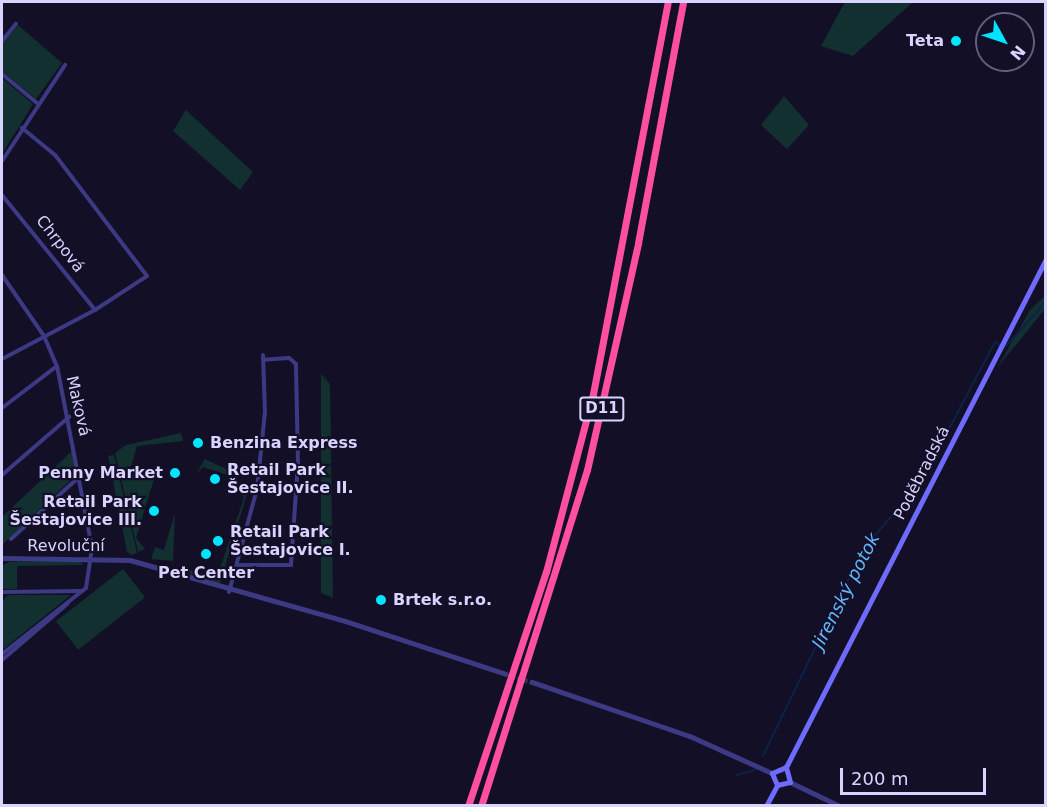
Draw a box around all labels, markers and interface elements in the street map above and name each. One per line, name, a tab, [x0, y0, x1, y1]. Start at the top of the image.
north arrow	[975, 12, 1035, 72]
place label: Teta	[906, 31, 944, 51]
marker: Teta	[949, 34, 963, 48]
text: N	[1006, 41, 1029, 64]
street label: Chrpová	[32, 212, 88, 276]
street label: Maková	[62, 374, 94, 438]
road number: D11	[578, 397, 626, 421]
street label: Poděbradská	[890, 423, 954, 523]
place label: Benzina Express	[210, 433, 357, 453]
marker: Benzina Express	[191, 436, 205, 450]
place label: Retail Park Šestajovice II.	[227, 460, 354, 498]
place label: Penny Market	[38, 463, 163, 483]
marker: Penny Market	[168, 466, 182, 480]
marker: Retail Park Šestajovice II.	[208, 472, 222, 486]
place label: Retail Park Šestajovice III.	[9, 492, 142, 530]
marker: Retail Park Šestajovice III.	[147, 504, 161, 518]
place label: Retail Park Šestajovice I.	[230, 522, 351, 560]
water label: Jirenský potok	[807, 529, 885, 653]
marker: Retail Park Šestajovice I.	[211, 534, 225, 548]
street label: Revoluční	[27, 536, 105, 556]
marker: Pet Center	[199, 547, 213, 561]
place label: Pet Center	[158, 563, 254, 583]
place label: Brtek s.r.o.	[393, 590, 492, 610]
marker: Brtek s.r.o.	[374, 593, 388, 607]
scale bar	[843, 756, 988, 794]
text: 200 m	[851, 768, 909, 789]

